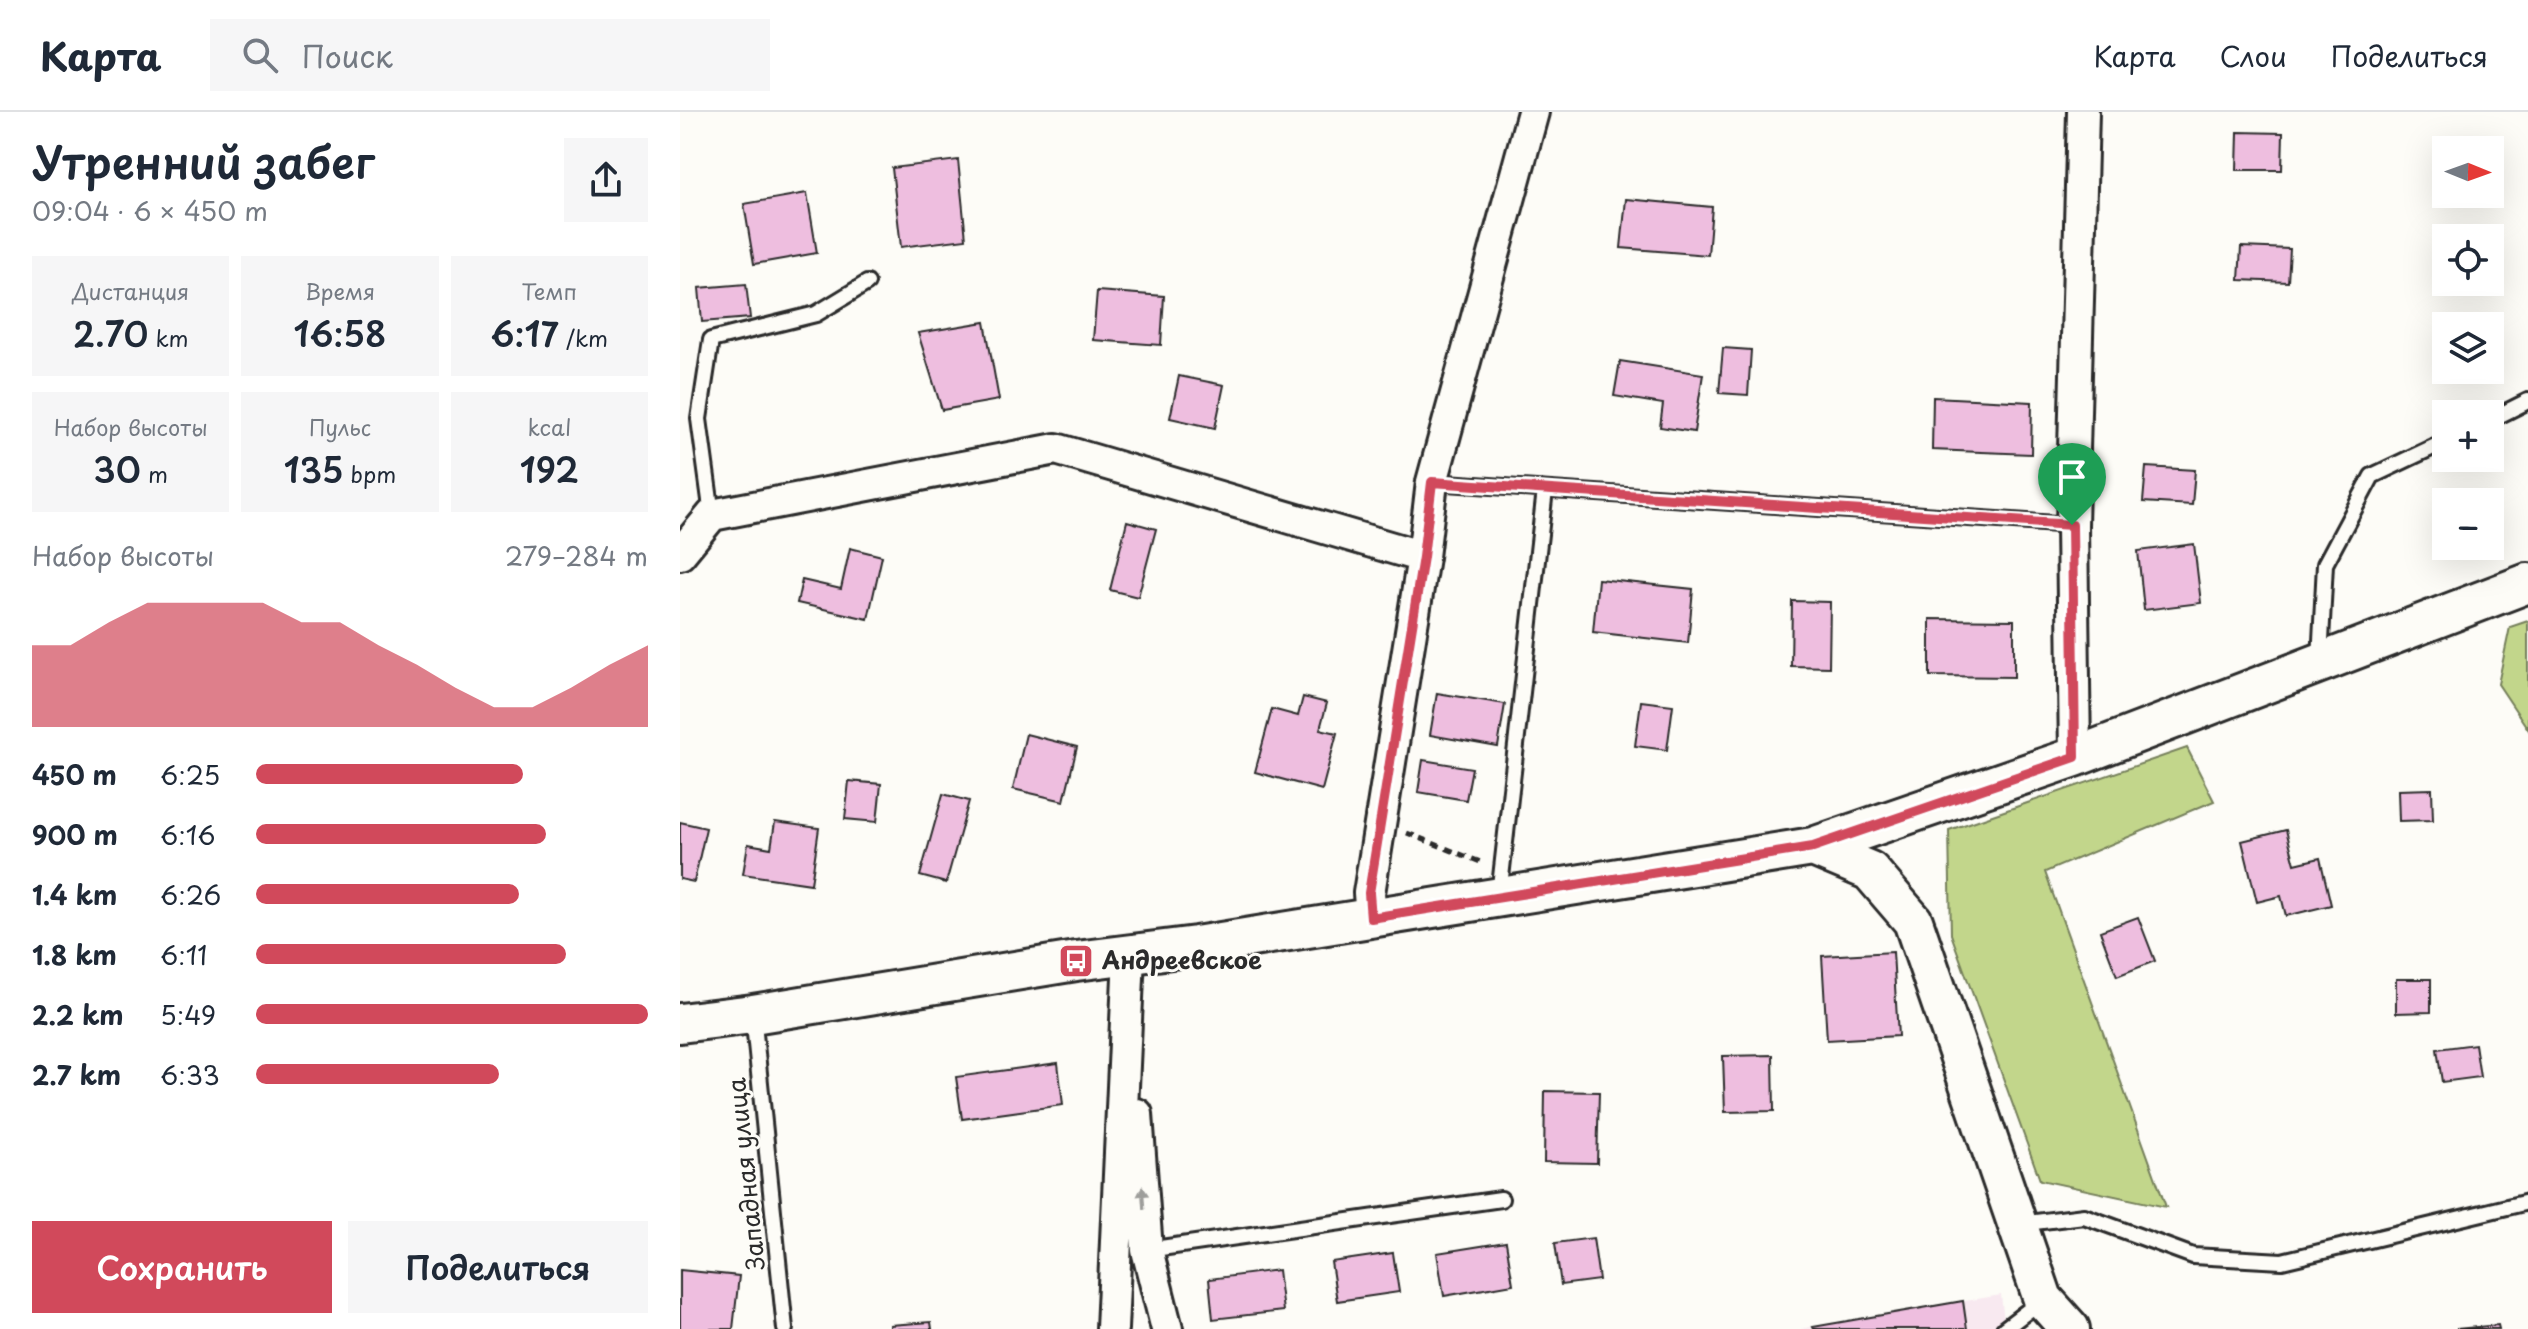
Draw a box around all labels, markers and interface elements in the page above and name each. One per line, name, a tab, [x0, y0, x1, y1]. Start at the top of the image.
search box	[210, 19, 770, 91]
text: Карта	[40, 27, 162, 84]
icon: search	[238, 33, 282, 77]
text: Поиск	[302, 33, 393, 78]
text: Карта	[2093, 34, 2176, 77]
text: Слои	[2220, 34, 2287, 77]
text: Поделиться	[2331, 34, 2488, 77]
text: Утренний забег	[32, 128, 375, 194]
north arrow	[2432, 136, 2504, 208]
map controls	[2432, 136, 2504, 560]
button: share	[564, 138, 648, 222]
text: 09:04 · 6 × 450 m	[32, 191, 268, 230]
button: locate	[2432, 224, 2504, 296]
text: Дистанция	[72, 274, 189, 307]
text: Время	[305, 274, 375, 307]
text: Темп	[522, 274, 577, 307]
text: 2.70	[73, 307, 148, 359]
text: 16:58	[294, 307, 386, 359]
text: 6:17	[491, 307, 559, 359]
button: layers	[2432, 312, 2504, 384]
text: km	[148, 321, 189, 354]
text: /km	[559, 321, 608, 354]
button: +	[2432, 400, 2504, 472]
text: Набор высоты	[54, 410, 208, 443]
text: Пульс	[309, 410, 371, 443]
text: kcal	[527, 410, 571, 443]
text: 30	[93, 443, 141, 495]
text: 135	[284, 443, 343, 495]
text: 192	[520, 443, 579, 495]
pin	[2038, 443, 2106, 525]
icon: arrive	[2050, 455, 2094, 499]
text: m	[141, 457, 168, 490]
text: bpm	[343, 457, 396, 490]
button: −	[2432, 488, 2504, 560]
text: Набор высоты	[32, 536, 214, 575]
text: 279–284 m	[505, 536, 648, 575]
text: 450 m	[32, 755, 117, 794]
text: 6:25	[160, 755, 220, 794]
text: 900 m	[32, 815, 118, 854]
text: 6:16	[160, 815, 216, 854]
text: 1.4 km	[32, 875, 117, 914]
text: 6:26	[160, 875, 221, 914]
text: 1.8 km	[32, 935, 117, 974]
text: 6:11	[160, 935, 207, 974]
place label: Андреевское	[1101, 941, 1262, 977]
bus stop icon: Андреевское	[1057, 942, 1095, 980]
text: 2.2 km	[32, 995, 123, 1034]
text: 5:49	[160, 995, 216, 1034]
text: 2.7 km	[32, 1055, 121, 1094]
text: 6:33	[160, 1055, 220, 1094]
street label: Западная улица	[717, 1076, 773, 1272]
one-way arrow	[1136, 1185, 1149, 1210]
button: Сохранить	[32, 1221, 332, 1313]
button: Поделиться	[348, 1221, 648, 1313]

